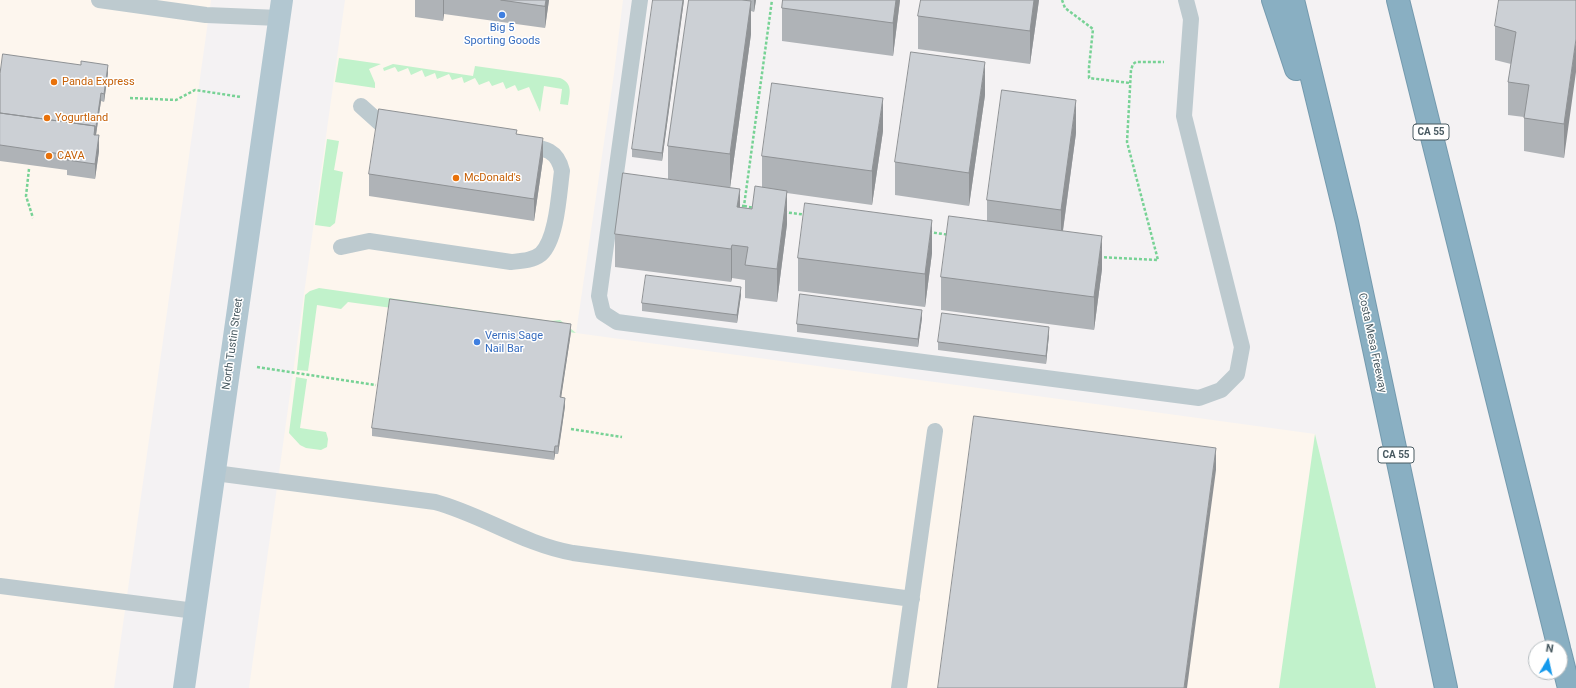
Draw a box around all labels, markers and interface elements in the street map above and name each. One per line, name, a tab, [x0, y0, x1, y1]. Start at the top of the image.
marker: Big 5 Sporting Goods	[497, 10, 507, 20]
place label: Big 5 Sporting Goods	[464, 21, 540, 47]
place label: Panda Express	[62, 75, 135, 89]
marker: Panda Express	[49, 77, 59, 87]
place label: Yogurtland	[55, 111, 108, 125]
marker: Yogurtland	[42, 113, 52, 123]
road number: CA 55	[1413, 124, 1449, 140]
place label: CAVA	[57, 149, 85, 163]
marker: CAVA	[44, 151, 54, 161]
place label: McDonald's	[464, 171, 521, 185]
marker: McDonald's	[451, 173, 461, 183]
street label: Costa Mesa Freeway	[1355, 292, 1389, 394]
street label: North Tustin Street	[220, 297, 246, 391]
place label: Vernis Sage Nail Bar	[485, 329, 543, 355]
marker: Vernis Sage Nail Bar	[472, 337, 482, 347]
road number: CA 55	[1378, 447, 1414, 463]
north arrow	[1528, 640, 1568, 680]
text: N	[1545, 642, 1555, 656]

